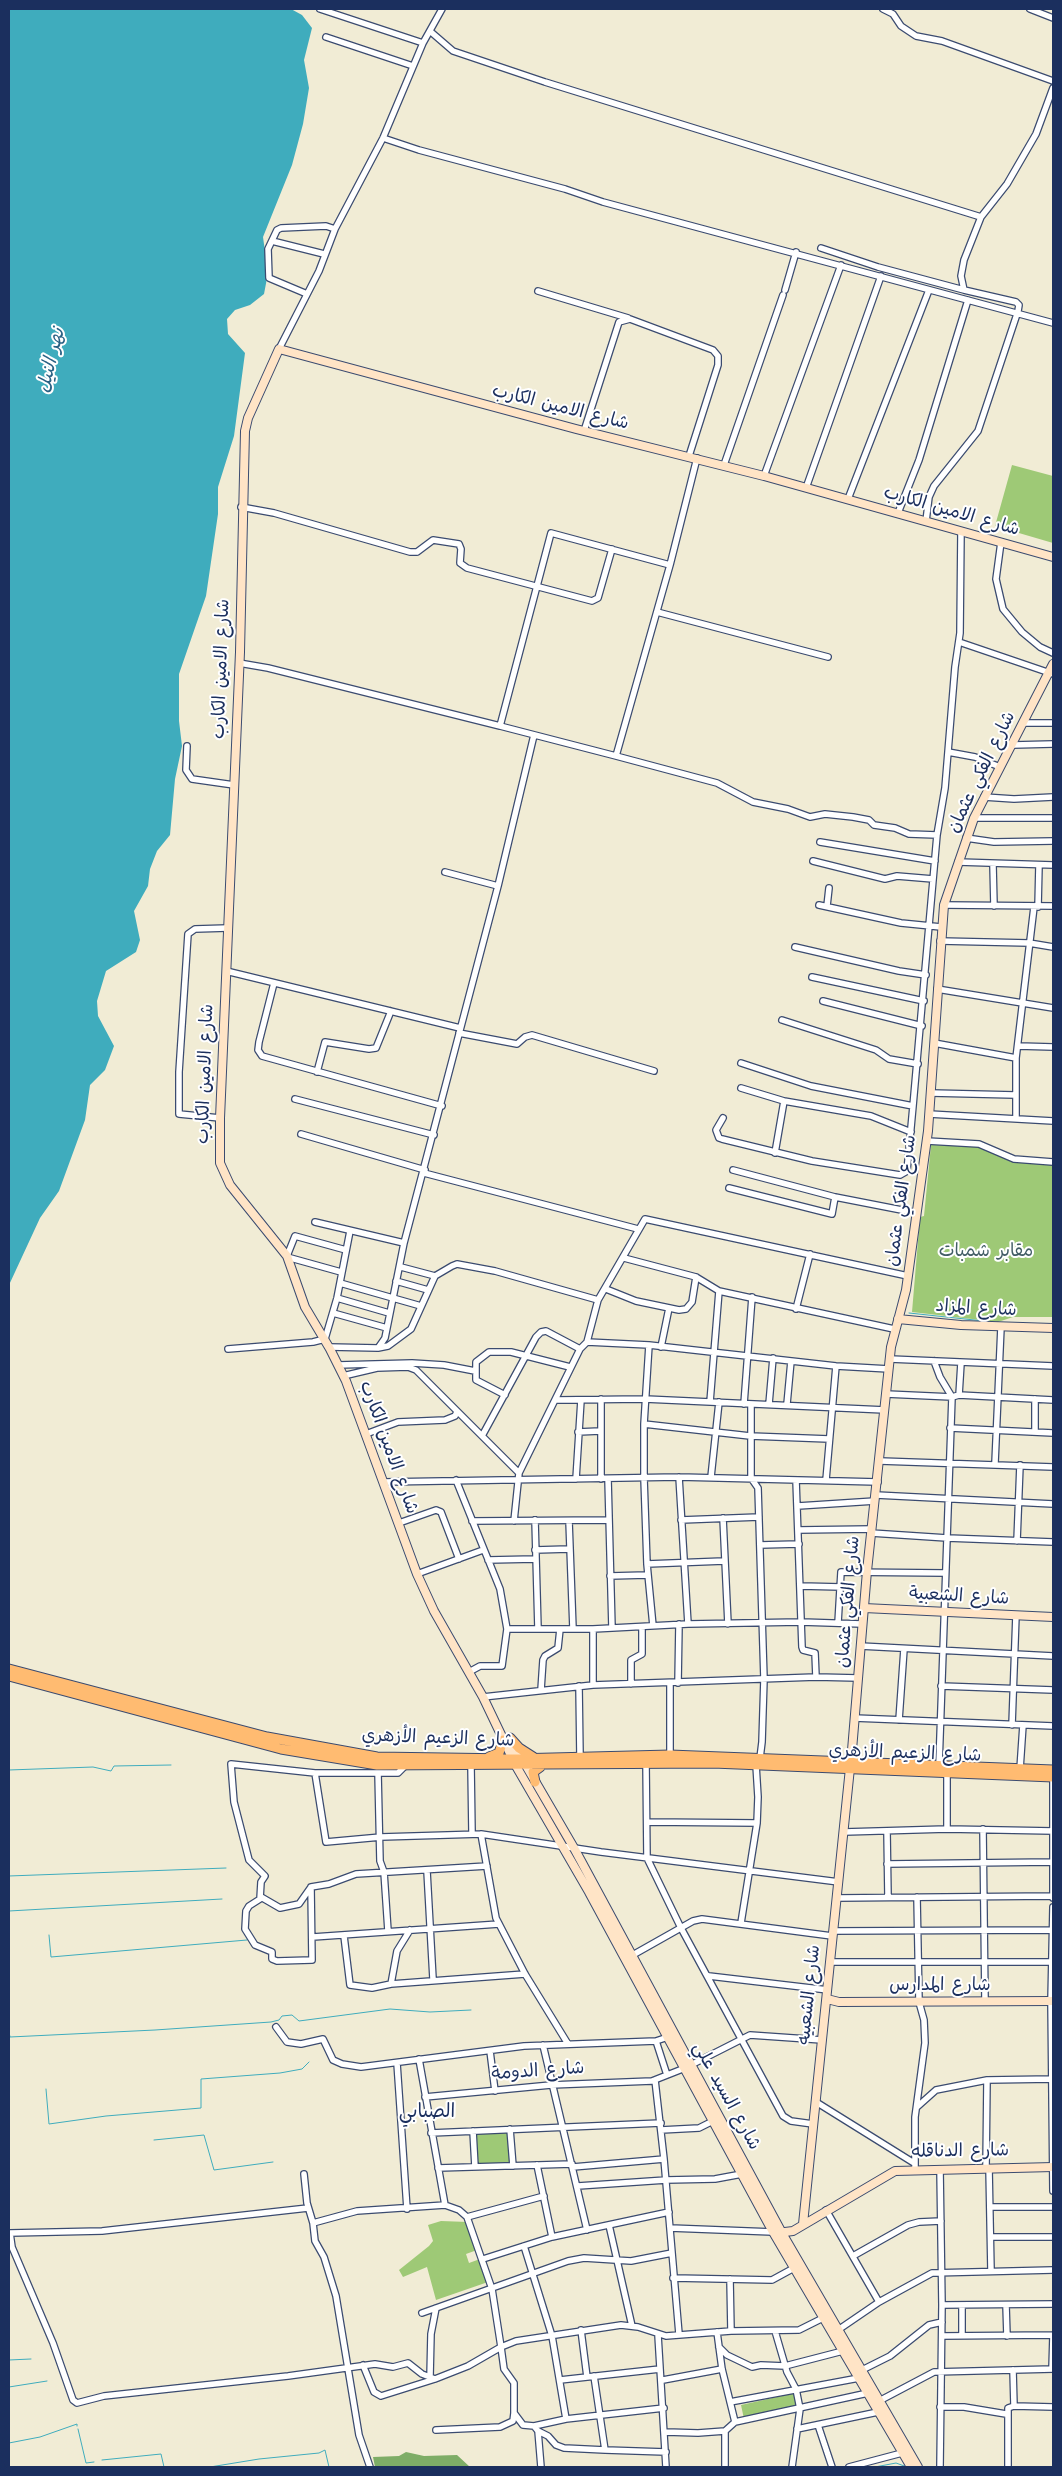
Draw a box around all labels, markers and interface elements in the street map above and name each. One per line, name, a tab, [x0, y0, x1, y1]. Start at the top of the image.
water label: نهر النيل	[34, 326, 72, 396]
street label: شارع الامين الكارب	[489, 382, 631, 436]
street label: شارع الامين الكارب	[881, 483, 1021, 543]
street label: شارع الامين الكارب	[210, 599, 236, 739]
street label: شارع الفكي عثمان	[944, 709, 1022, 837]
street label: شارع الامين الكارب	[194, 1004, 220, 1144]
street label: شارع الفكي عثمان	[883, 1134, 923, 1268]
park label: مقابر شمبات	[939, 1242, 1033, 1264]
street label: شارع المزاد	[935, 1297, 1017, 1323]
street label: شارع الامين الكارب	[353, 1378, 421, 1518]
street label: شارع الفكي عثمان	[833, 1535, 867, 1669]
street label: شارع الشعبية	[908, 1585, 1010, 1611]
street label: شارع الزعيم الأزهري	[361, 1727, 515, 1753]
street label: شارع الزعيم الأزهري	[828, 1742, 982, 1768]
street label: شارع الشعبيه	[795, 1944, 827, 2046]
street label: شارع المدارس	[889, 1976, 991, 1998]
street label: شارع السيد علي	[686, 2039, 764, 2155]
street label: شارع الدومة	[491, 2059, 585, 2087]
district label: الصبابي	[399, 2103, 455, 2125]
street label: شارع الدناقله	[911, 2141, 1009, 2165]

